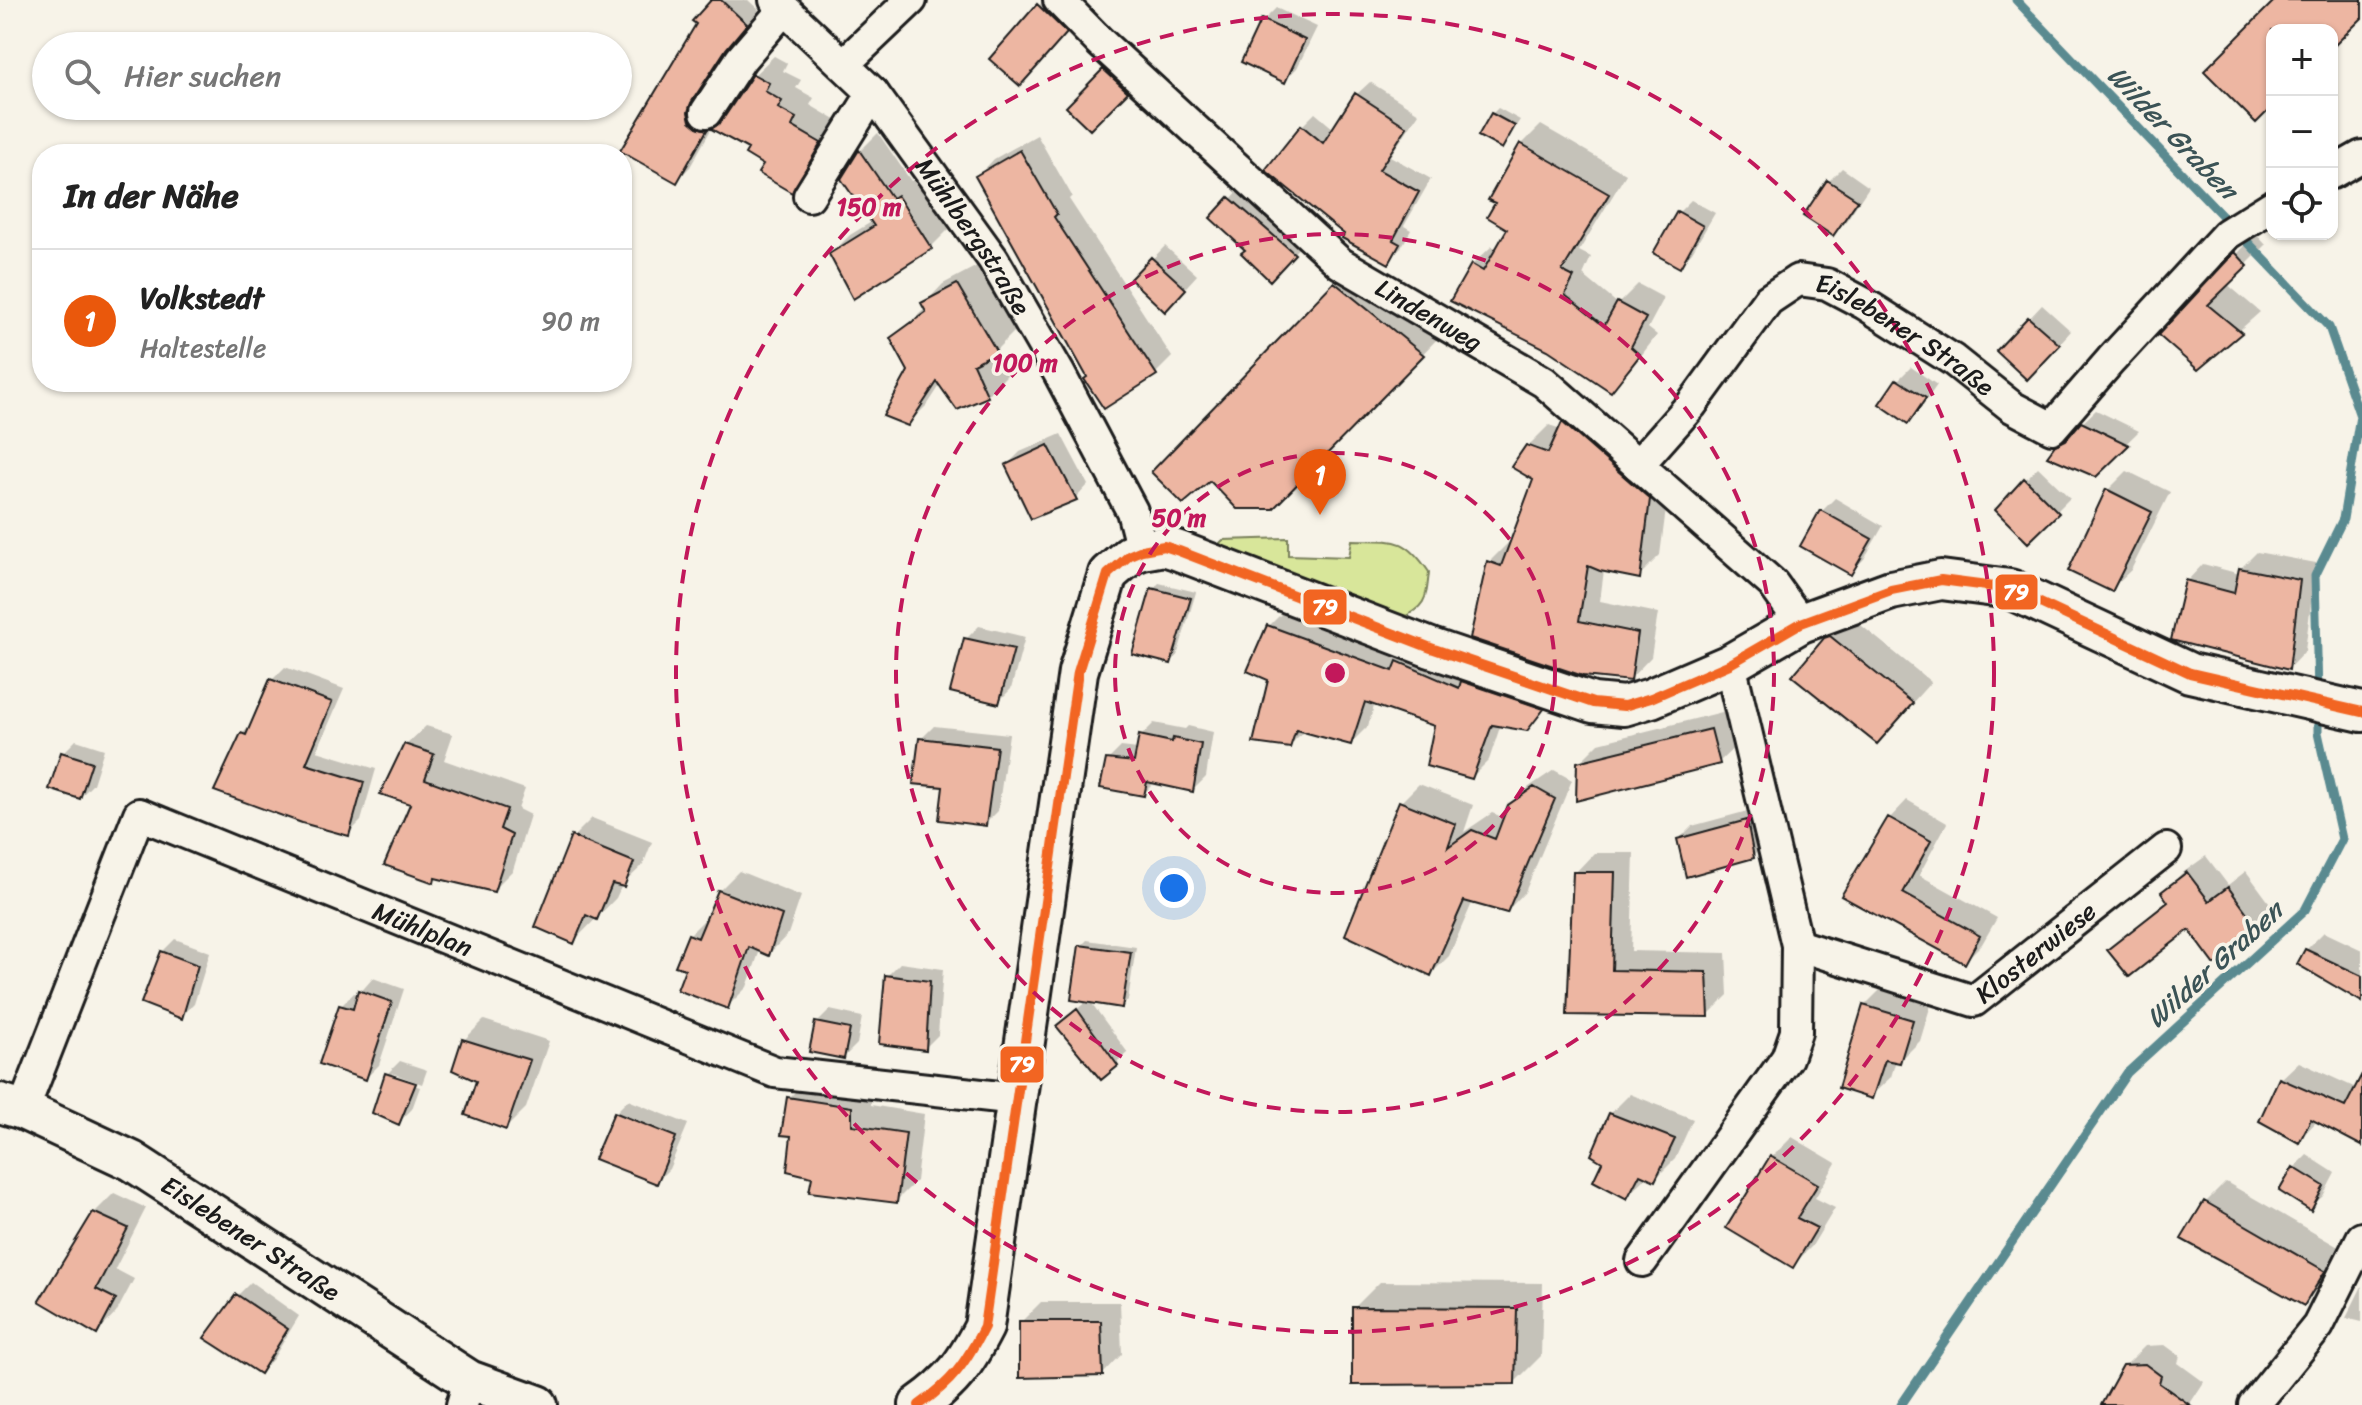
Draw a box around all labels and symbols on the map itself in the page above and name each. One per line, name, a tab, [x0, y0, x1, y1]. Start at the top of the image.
water label: Wilder Graben	[2095, 53, 2252, 214]
street label: Mühlbergstraße	[903, 147, 1044, 324]
text: 150 m	[837, 186, 902, 228]
street label: Eislebener Straße	[1813, 260, 2006, 408]
street label: Lindenweg	[1366, 265, 1492, 365]
text: 100 m	[992, 342, 1058, 384]
pin: 1	[1294, 449, 1346, 515]
text: 50 m	[1152, 497, 1207, 539]
line badge: 79	[1994, 573, 2039, 611]
text: 79	[2003, 573, 2030, 612]
line badge: 79	[1302, 588, 1348, 626]
text: 79	[1312, 588, 1339, 627]
centre of rings	[1321, 659, 1349, 687]
your location	[1154, 868, 1194, 908]
water label: Wilder Graben	[2134, 887, 2297, 1040]
street label: Mühlplan	[366, 888, 480, 970]
street label: Klosterwiese	[1964, 889, 2107, 1016]
line badge: 79	[999, 1045, 1045, 1084]
text: 79	[1009, 1045, 1036, 1084]
street label: Eislebener Straße	[152, 1163, 350, 1314]

